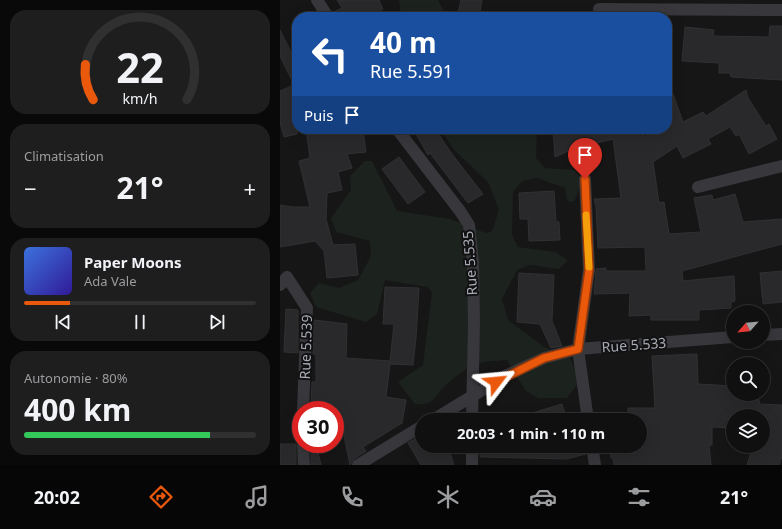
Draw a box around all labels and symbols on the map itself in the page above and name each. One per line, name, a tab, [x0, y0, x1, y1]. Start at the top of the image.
pin	[568, 138, 602, 179]
street label: Rue 5.535	[458, 230, 481, 296]
north arrow	[726, 305, 770, 349]
street label: Rue 5.539	[295, 314, 316, 380]
street label: Rue 5.533	[601, 333, 667, 356]
position arrow	[475, 361, 517, 403]
speed limit sign: 30	[292, 401, 344, 453]

